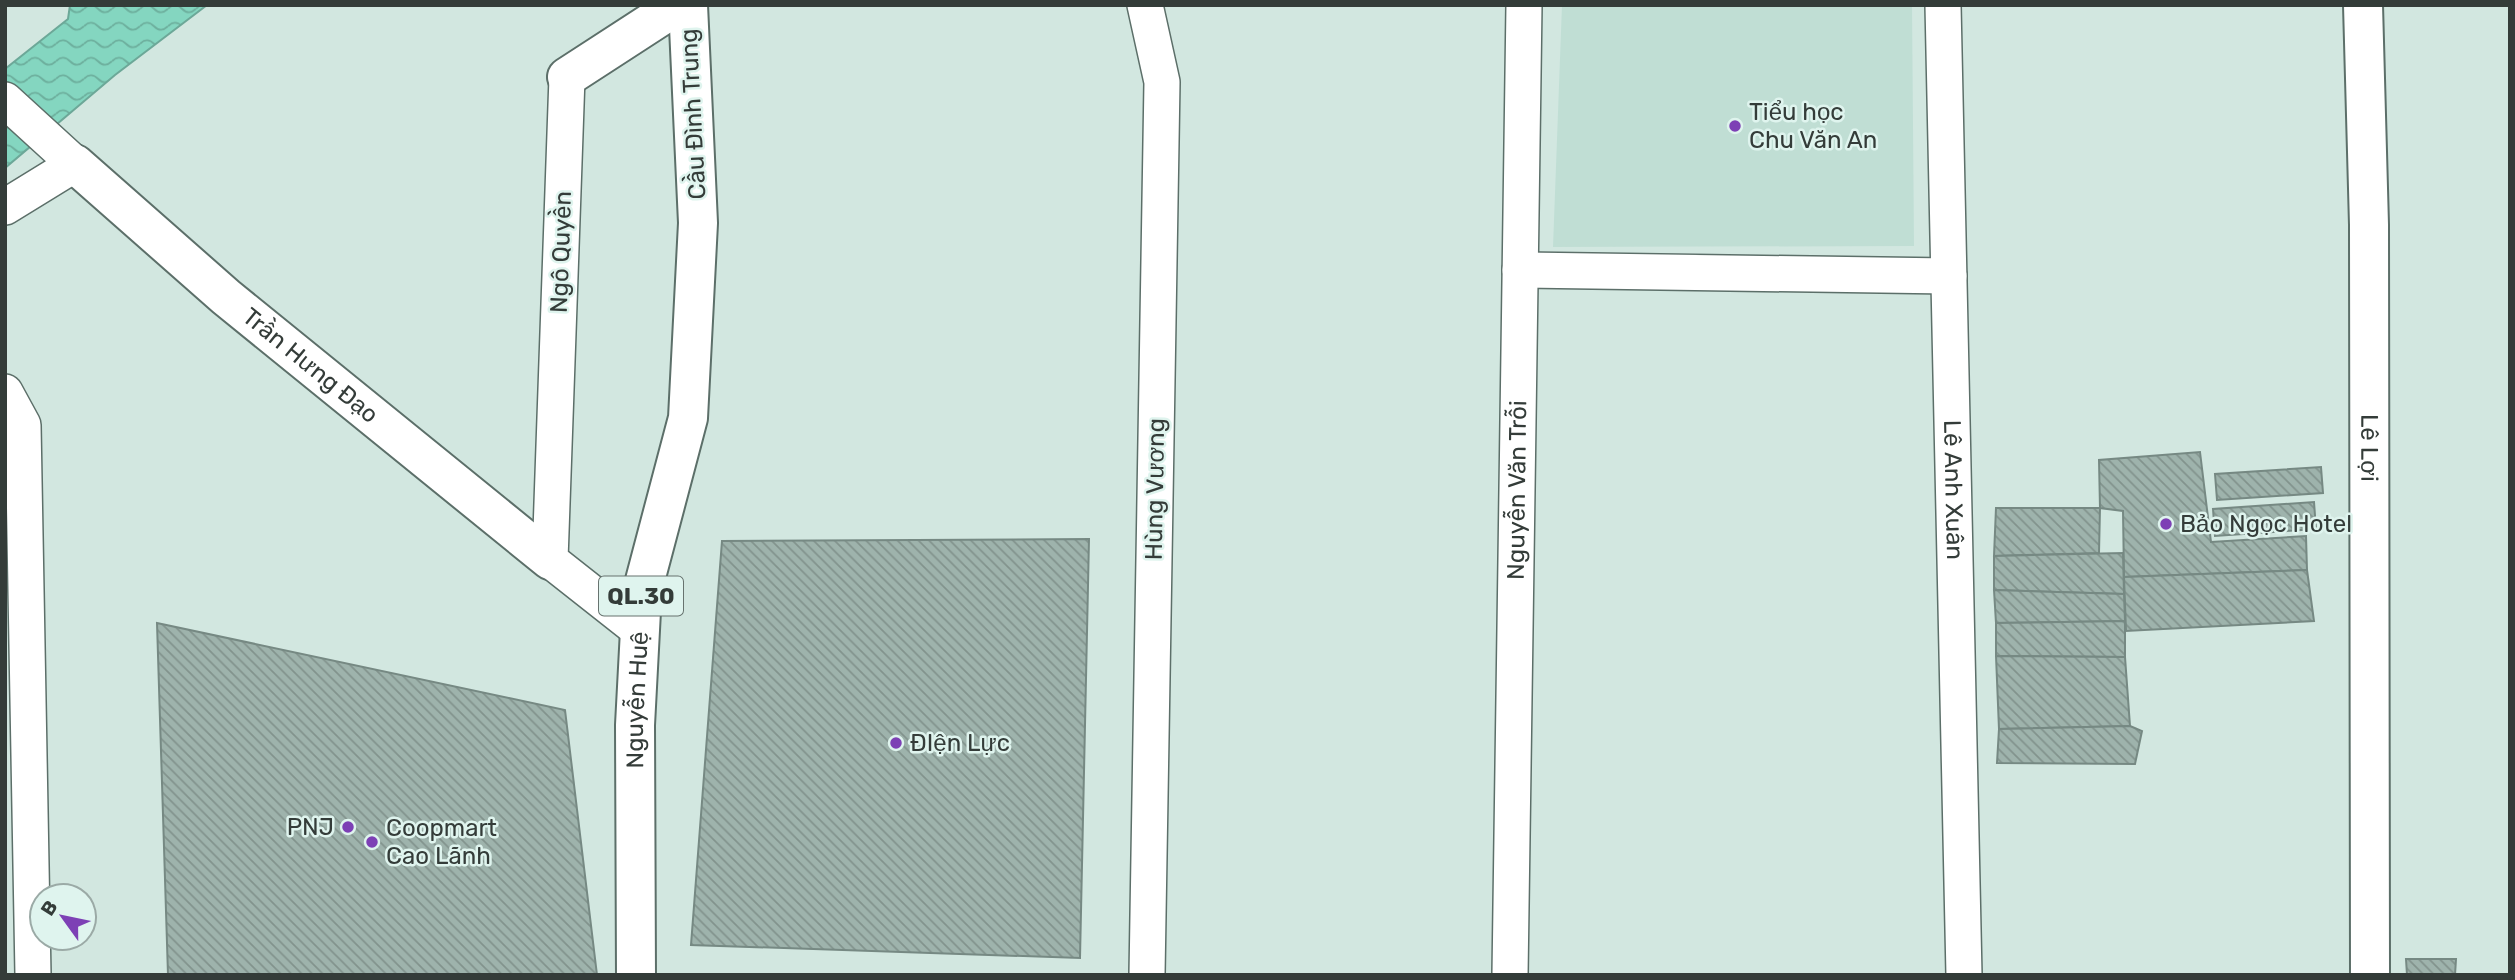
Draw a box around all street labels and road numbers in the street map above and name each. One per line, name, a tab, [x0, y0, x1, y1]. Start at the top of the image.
street label: Cầu Đình Trung	[672, 28, 711, 200]
street label: Ngô Quyền	[543, 190, 577, 314]
street label: Trần Hưng Đạo	[237, 302, 384, 429]
street label: Nguyễn Văn Trỗi	[1502, 400, 1532, 580]
street label: Lê Lợi	[2355, 414, 2383, 482]
street label: Hùng Vương	[1140, 418, 1170, 560]
street label: Lê Anh Xuân	[1938, 420, 1969, 560]
road number: QL.30	[599, 576, 683, 616]
street label: Nguyễn Huệ	[621, 631, 654, 769]

